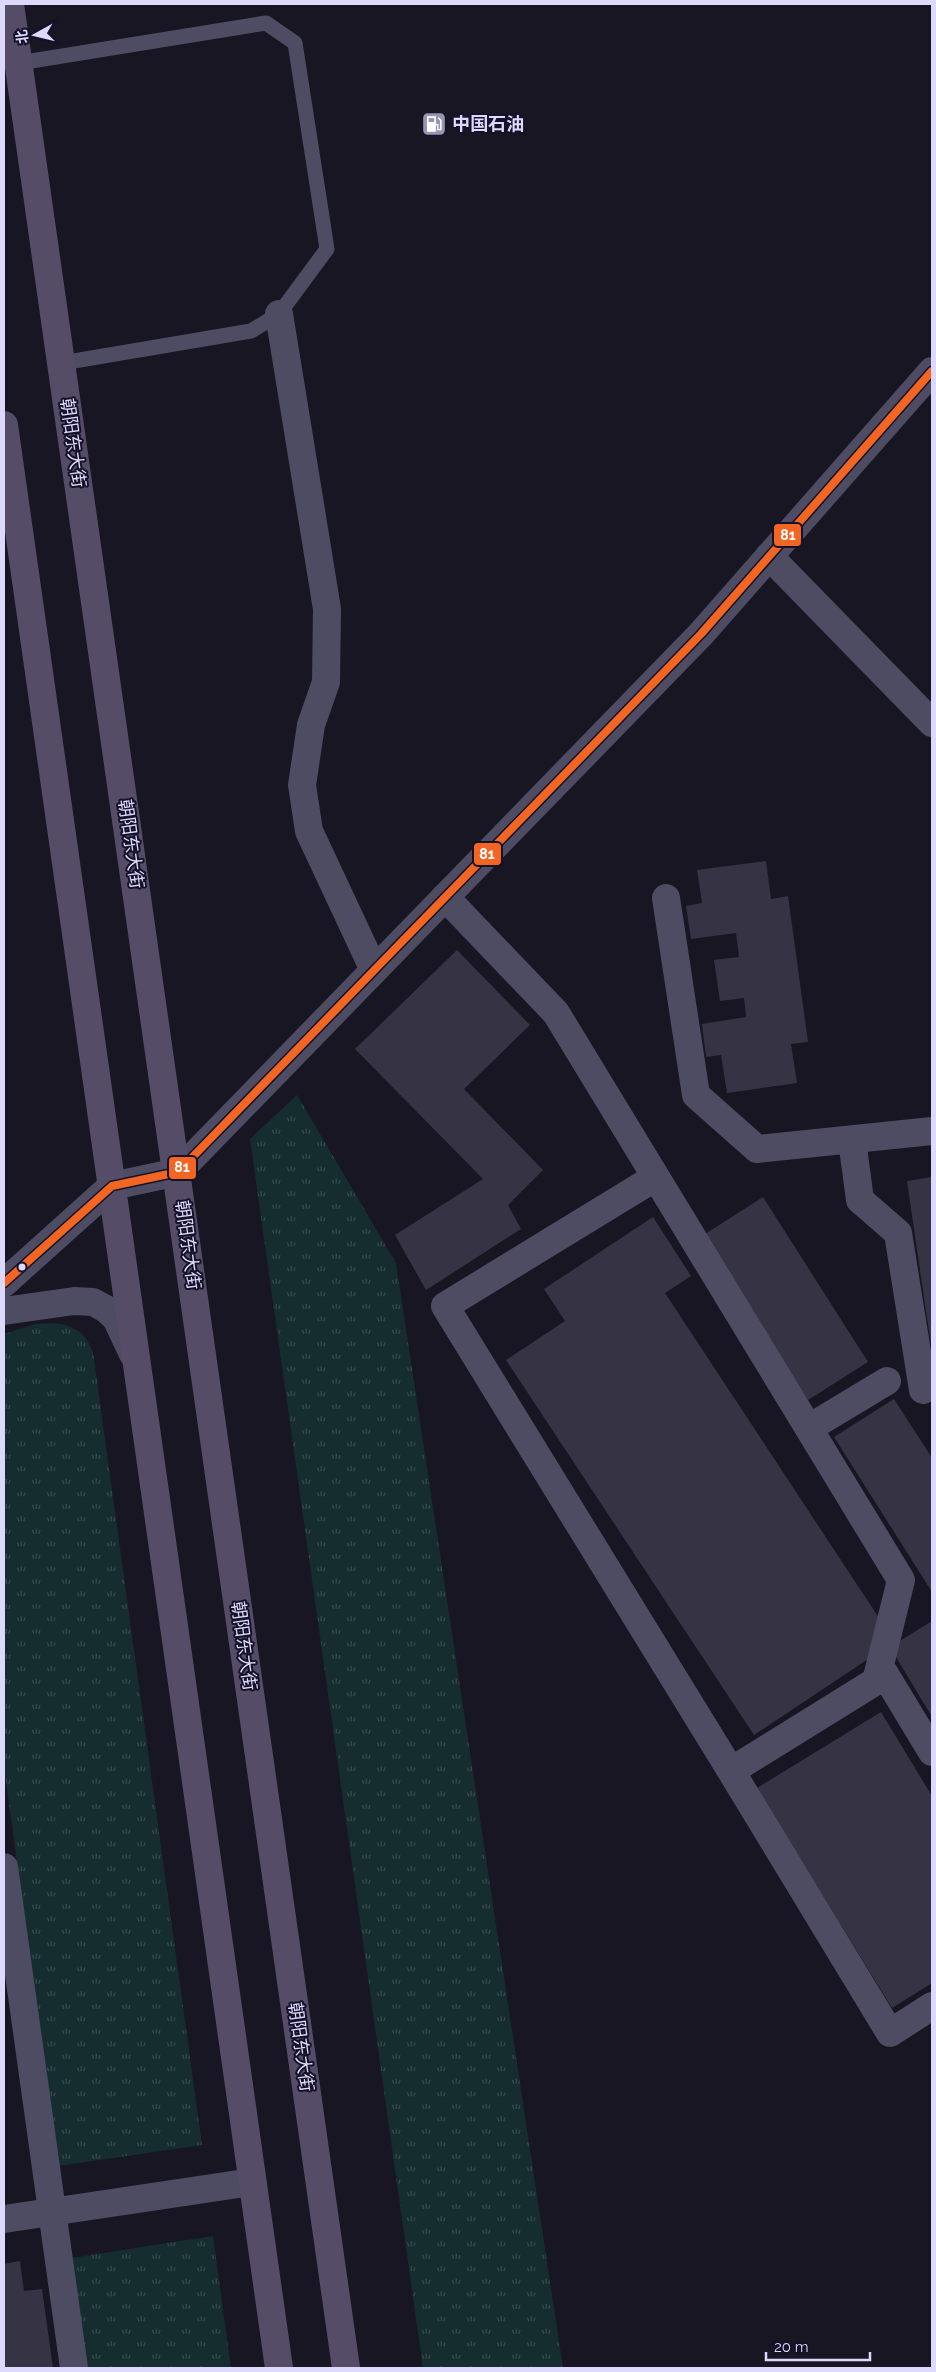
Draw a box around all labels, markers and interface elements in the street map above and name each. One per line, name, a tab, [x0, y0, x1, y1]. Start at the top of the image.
north arrow	[10, 10, 60, 60]
text: 北	[13, 29, 31, 45]
fuel station icon: 中国石油	[421, 111, 447, 137]
place label: 中国石油	[452, 113, 524, 134]
street label: 朝阳东大街	[57, 397, 90, 489]
line badge: 81	[773, 523, 802, 547]
text: 81	[780, 527, 796, 543]
street label: 朝阳东大街	[115, 798, 148, 890]
line badge: 81	[473, 842, 502, 866]
text: 81	[479, 846, 495, 862]
line badge: 81	[168, 1156, 197, 1180]
text: 81	[174, 1159, 190, 1175]
street label: 朝阳东大街	[172, 1199, 205, 1291]
unlabelled marker	[17, 1262, 27, 1272]
street label: 朝阳东大街	[228, 1600, 261, 1692]
street label: 朝阳东大街	[285, 2001, 318, 2093]
scale bar	[766, 2330, 870, 2362]
text: 20 m	[774, 2338, 809, 2356]

